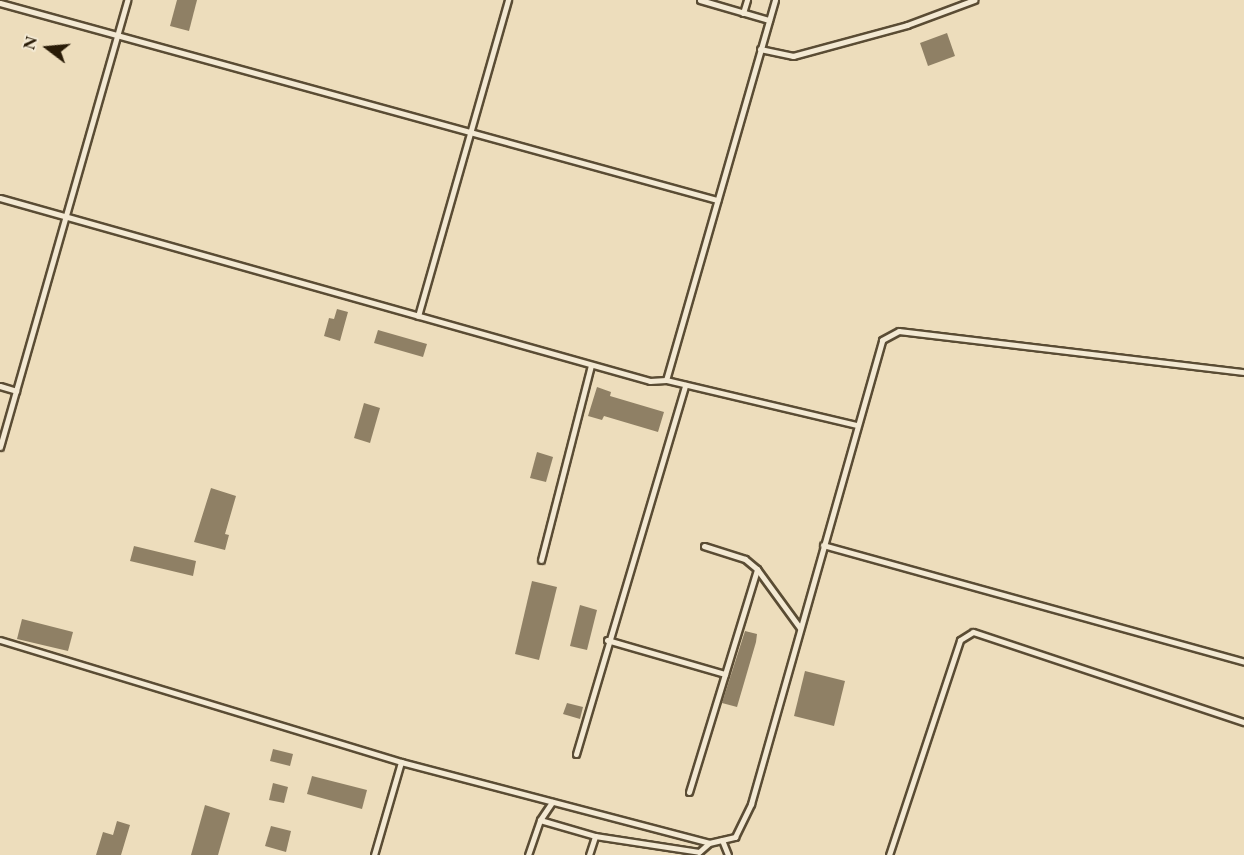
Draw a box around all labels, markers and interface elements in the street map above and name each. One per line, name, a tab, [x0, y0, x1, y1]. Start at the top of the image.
north arrow	[18, 18, 78, 78]
text: N	[18, 34, 42, 52]

